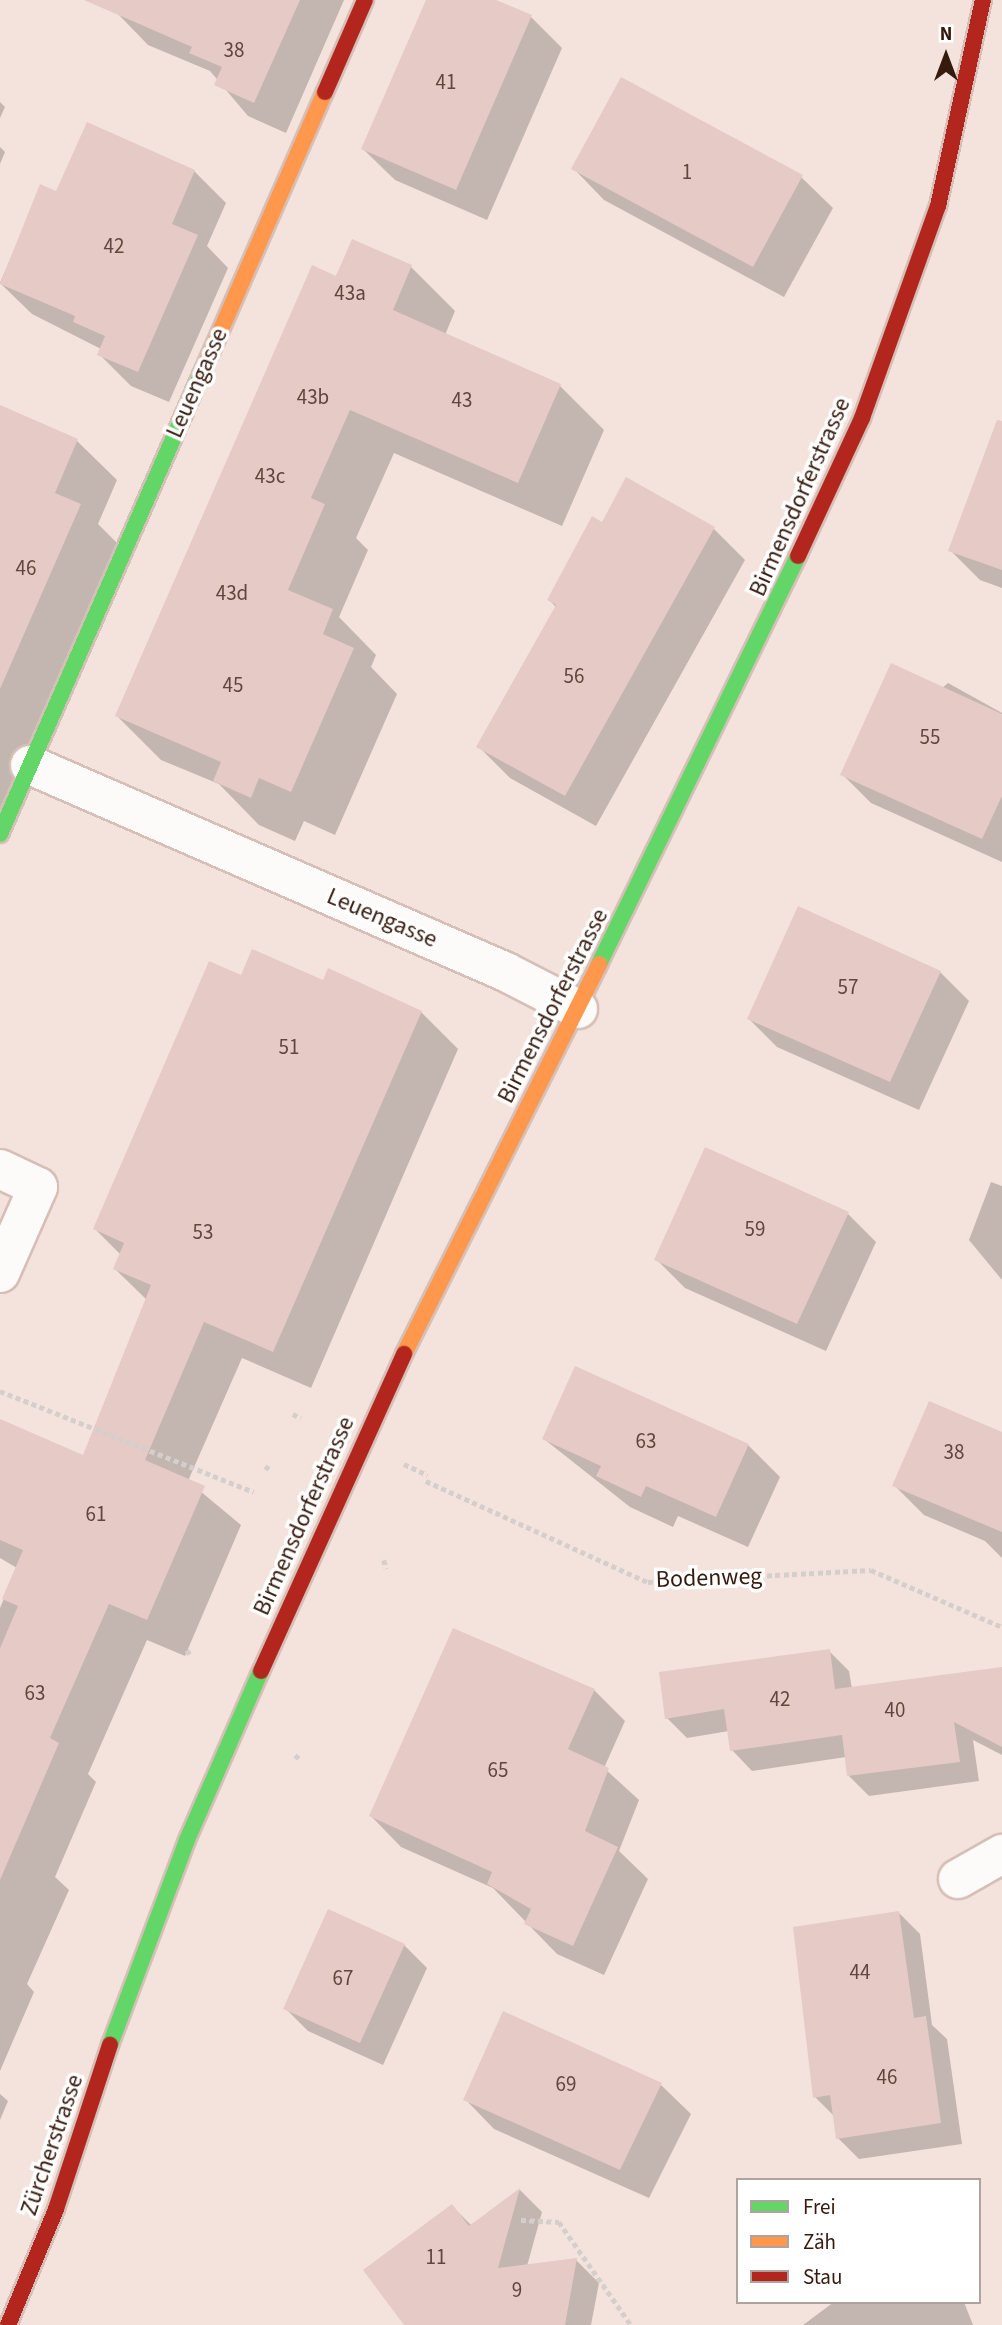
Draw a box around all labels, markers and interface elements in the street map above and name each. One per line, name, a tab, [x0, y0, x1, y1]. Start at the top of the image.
north arrow	[911, 21, 981, 91]
text: N	[940, 21, 952, 48]
house number: 38	[224, 37, 244, 63]
house number: 41	[436, 69, 456, 95]
house number: 1	[682, 159, 692, 185]
house number: 42	[104, 233, 124, 259]
house number: 43a	[334, 280, 366, 306]
street label: Leuengasse	[160, 324, 234, 442]
house number: 43b	[297, 384, 329, 410]
house number: 43	[452, 387, 472, 413]
street label: Birmensdorferstrasse	[743, 393, 857, 601]
house number: 43c	[255, 463, 285, 489]
house number: 46	[16, 555, 36, 581]
house number: 43d	[216, 580, 248, 606]
house number: 56	[564, 663, 584, 689]
house number: 45	[223, 672, 243, 698]
house number: 55	[920, 724, 940, 750]
street label: Leuengasse	[322, 882, 442, 954]
street label: Birmensdorferstrasse	[491, 904, 615, 1108]
house number: 57	[838, 974, 858, 1000]
house number: 51	[279, 1034, 299, 1060]
house number: 59	[745, 1216, 765, 1242]
house number: 53	[193, 1219, 213, 1245]
street label: Birmensdorferstrasse	[247, 1412, 361, 1620]
house number: 63	[636, 1428, 656, 1454]
house number: 38	[944, 1439, 964, 1465]
house number: 61	[86, 1501, 106, 1527]
street label: Bodenweg	[655, 1562, 763, 1594]
house number: 63	[25, 1680, 45, 1706]
house number: 42	[770, 1686, 790, 1712]
house number: 40	[885, 1697, 905, 1723]
house number: 65	[488, 1757, 508, 1783]
house number: 44	[850, 1959, 870, 1985]
house number: 67	[333, 1965, 353, 1991]
house number: 46	[877, 2064, 897, 2090]
street label: Zürcherstrasse	[14, 2071, 90, 2219]
house number: 69	[556, 2071, 576, 2097]
legend	[736, 2178, 981, 2304]
text: Frei	[803, 2192, 836, 2222]
text: Zäh	[803, 2227, 836, 2257]
house number: 11	[426, 2244, 446, 2270]
text: Stau	[803, 2262, 842, 2292]
house number: 9	[512, 2277, 522, 2303]

